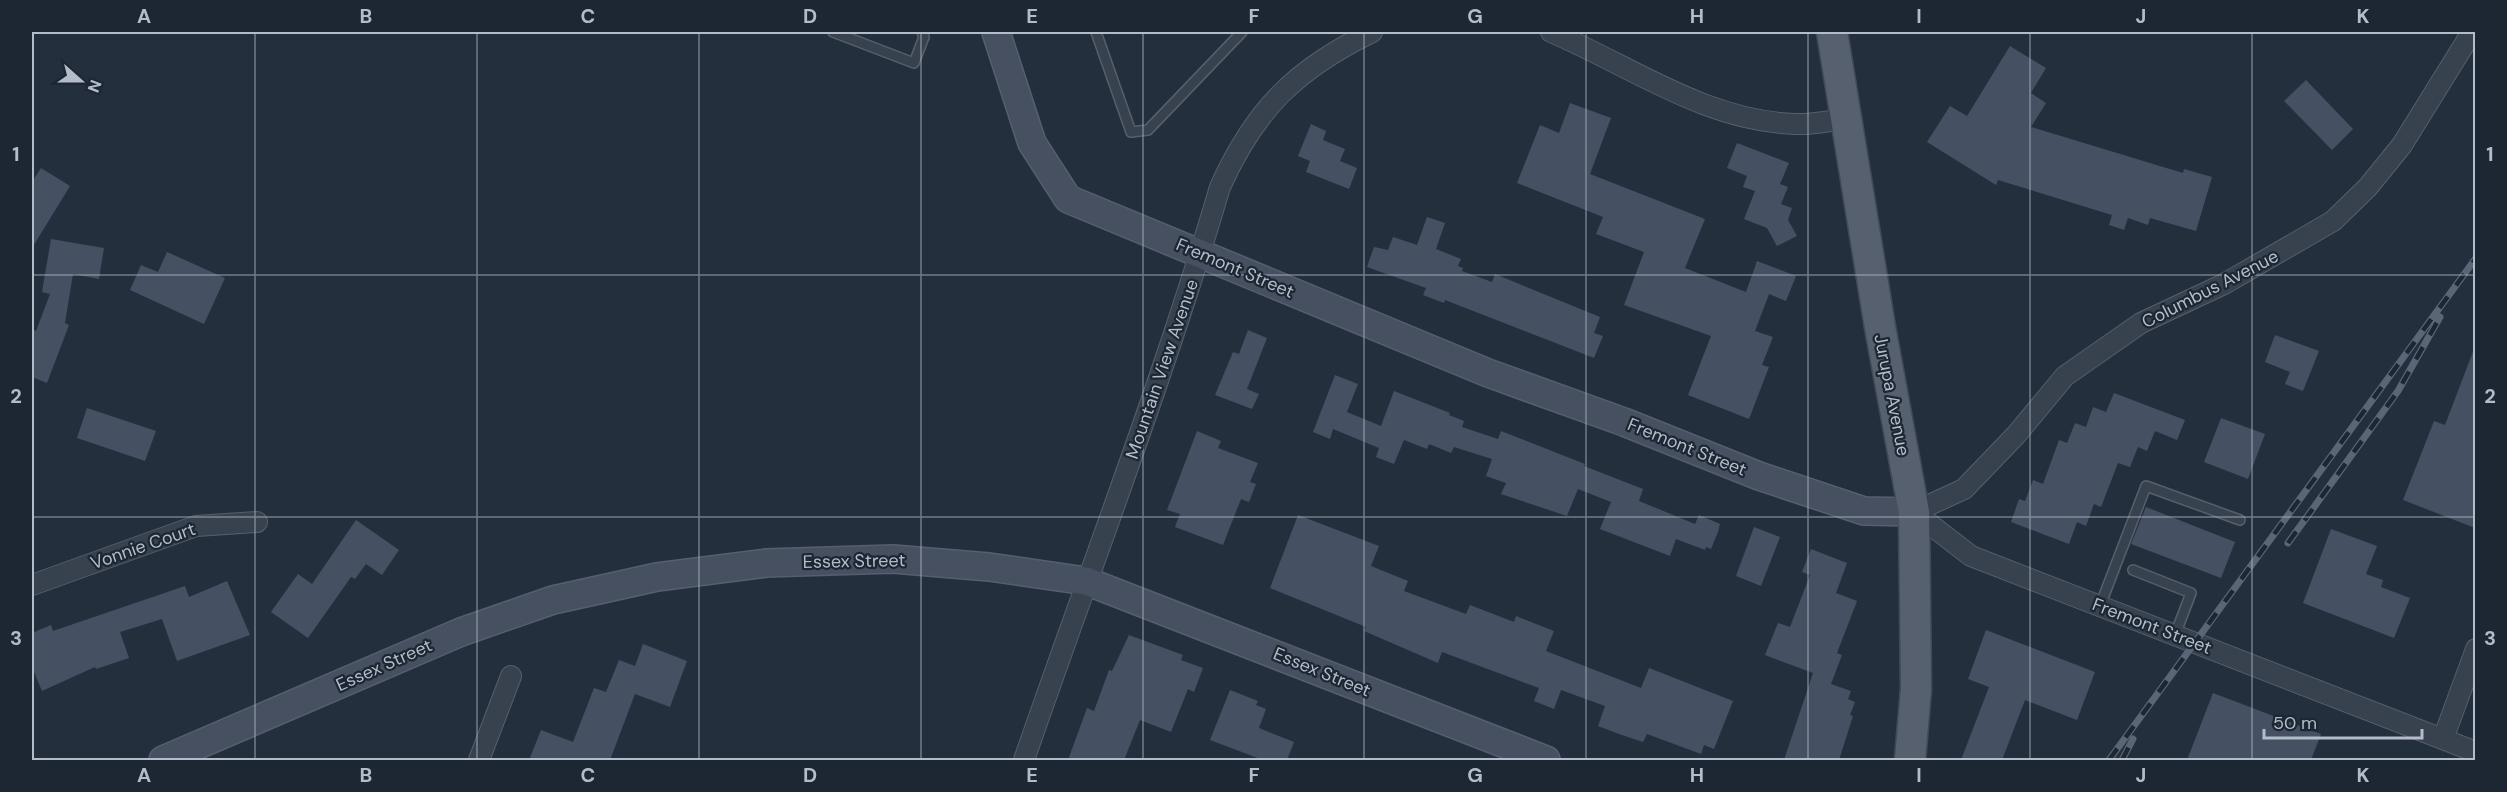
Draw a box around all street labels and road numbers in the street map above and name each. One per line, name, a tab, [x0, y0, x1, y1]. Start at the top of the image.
street label: Fremont Street	[1172, 232, 1298, 304]
street label: Columbus Avenue	[2137, 244, 2283, 334]
street label: Mountain View Avenue	[1120, 276, 1204, 462]
street label: Jurupa Avenue	[1868, 332, 1916, 458]
street label: Fremont Street	[1624, 412, 1750, 482]
street label: Vonnie Court	[87, 517, 199, 575]
street label: Essex Street	[802, 548, 906, 574]
street label: Fremont Street	[2089, 592, 2215, 660]
street label: Essex Street	[332, 633, 436, 697]
street label: Essex Street	[1270, 642, 1374, 702]

